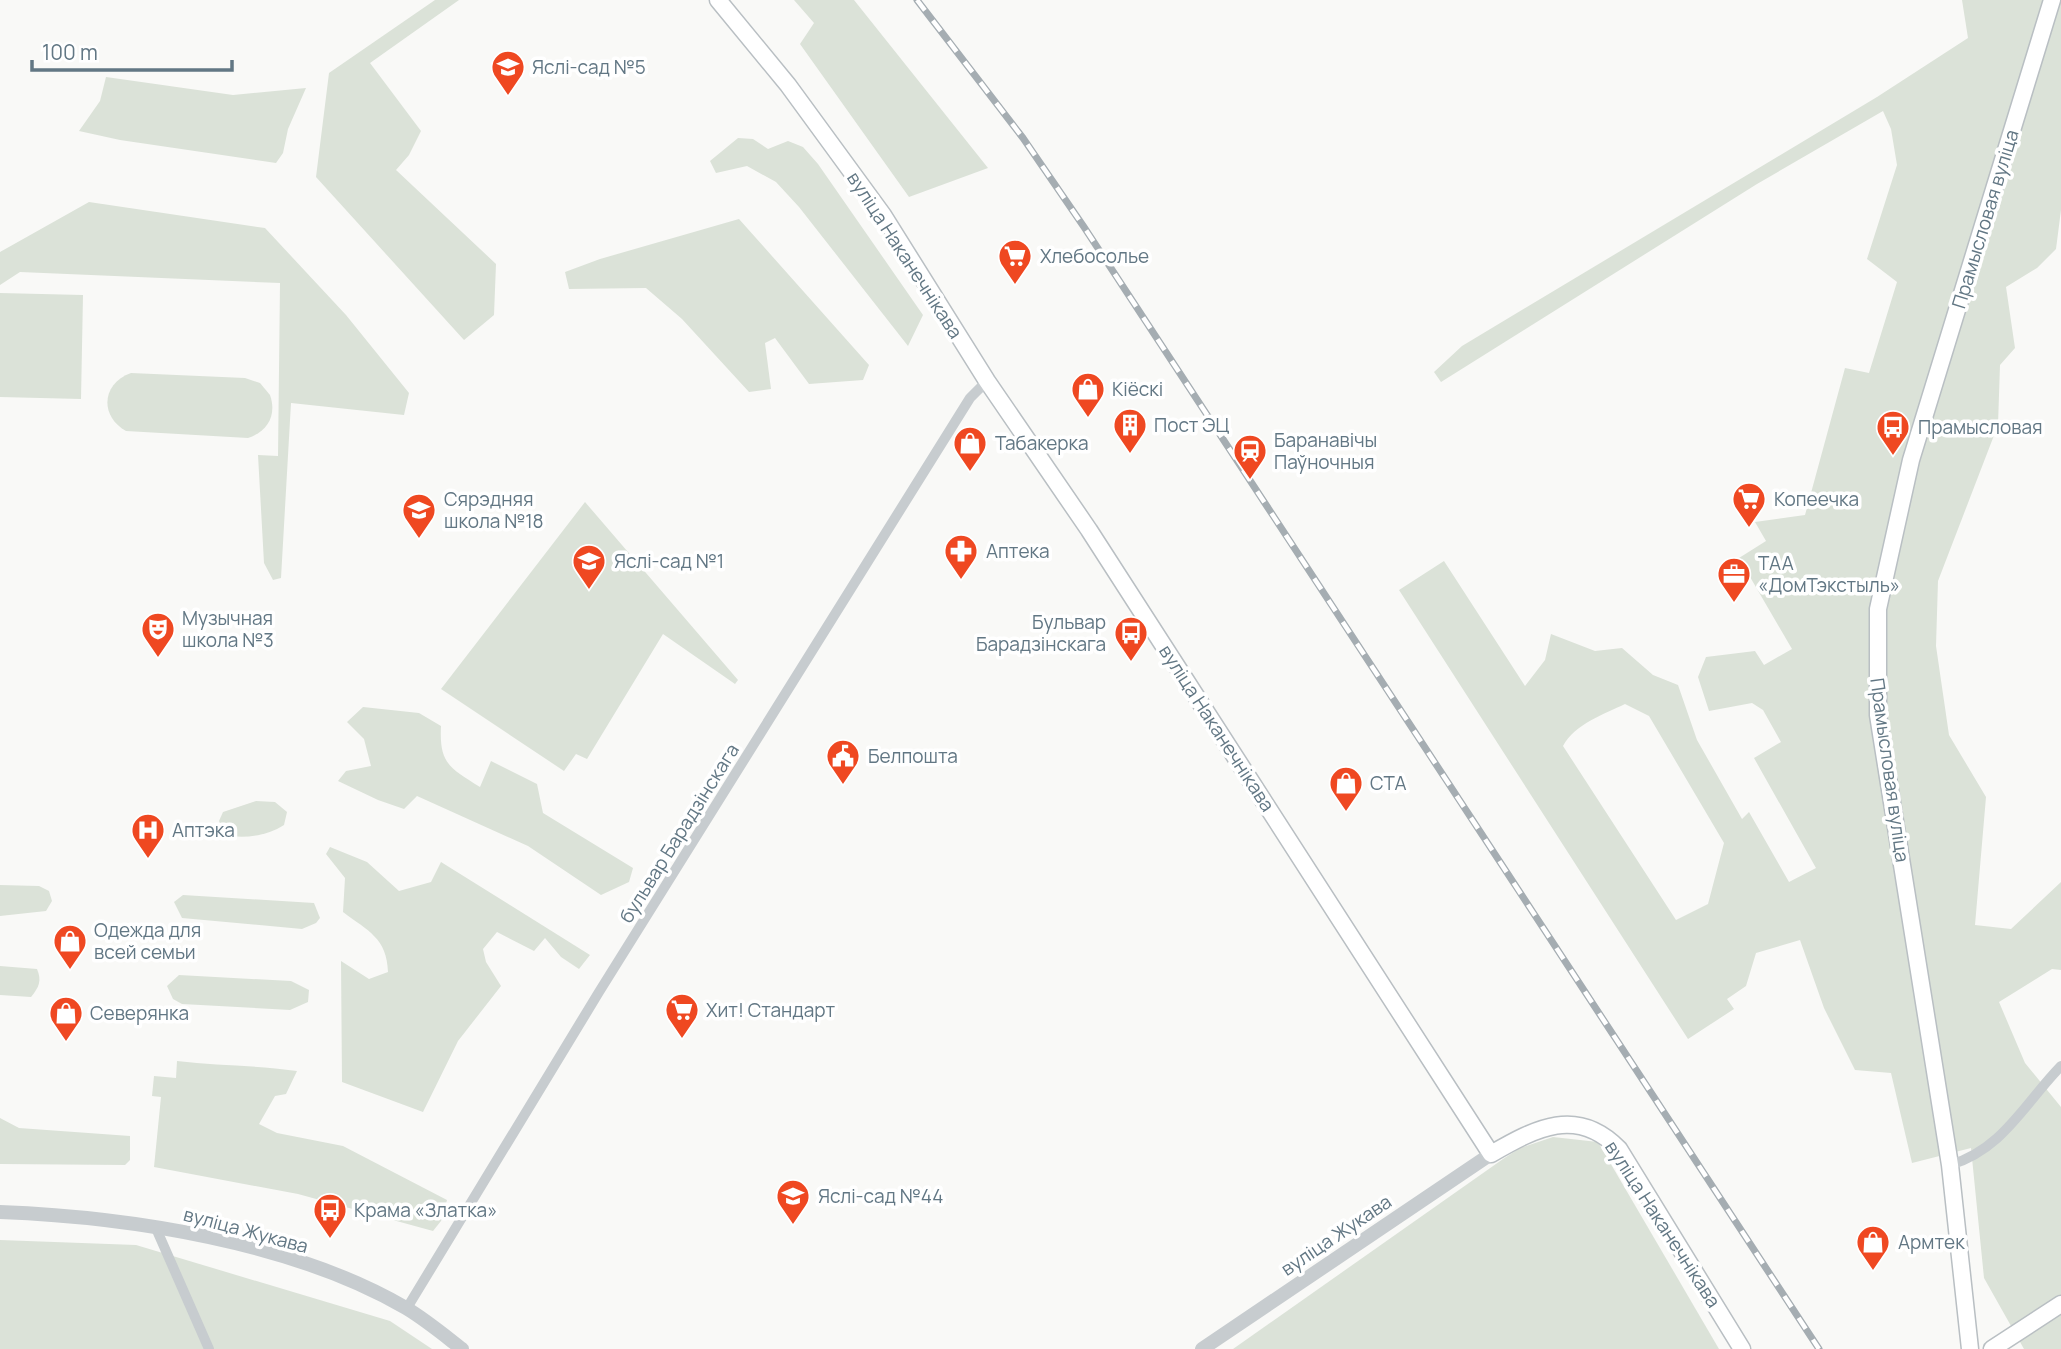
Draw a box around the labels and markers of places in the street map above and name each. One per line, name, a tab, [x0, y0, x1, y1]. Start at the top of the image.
school or university icon: Яслі-сад №5	[489, 48, 527, 97]
place label: Яслі-сад №5	[532, 54, 646, 80]
supermarket icon: Хлебосолье	[996, 237, 1034, 286]
place label: Хлебосолье	[1040, 243, 1149, 269]
shop icon: Кіёскі	[1069, 370, 1107, 419]
place label: Кіёскі	[1112, 376, 1163, 402]
building icon: Пост ЭЦ	[1111, 406, 1149, 455]
bus stop icon: Прамысловая	[1874, 408, 1912, 457]
place label: Пост ЭЦ	[1154, 412, 1229, 438]
place label: Прамысловая	[1918, 414, 2042, 440]
shop icon: Табакерка	[951, 424, 989, 473]
place label: Баранавічы Паўночныя	[1274, 427, 1377, 475]
place label: Табакерка	[995, 430, 1089, 456]
station icon: Баранавічы Паўночныя	[1231, 432, 1269, 481]
supermarket icon: Копеечка	[1730, 480, 1768, 529]
place label: Сярэдняя школа №18	[444, 486, 544, 534]
place label: Копеечка	[1774, 486, 1859, 512]
school or university icon: Сярэдняя школа №18	[400, 491, 438, 540]
pharmacy icon: Аптека	[942, 532, 980, 581]
place label: Аптека	[986, 538, 1050, 564]
school or university icon: Яслі-сад №1	[570, 542, 608, 591]
place label: Яслі-сад №1	[614, 548, 724, 574]
place label: ТАА «ДомТэкстыль»	[1758, 550, 1900, 598]
office icon: ТАА «ДомТэкстыль»	[1715, 555, 1753, 604]
place label: Музычная школа №3	[182, 605, 274, 653]
place label: Бульвар Барадзінскага	[976, 609, 1106, 657]
theatre icon: Музычная школа №3	[139, 610, 177, 659]
bus stop icon: Бульвар Барадзінскага	[1112, 614, 1150, 663]
public building icon: Белпошта	[824, 737, 862, 786]
place label: Белпошта	[868, 743, 958, 769]
shop icon: СТА	[1327, 764, 1365, 813]
place label: СТА	[1370, 770, 1407, 796]
hospital icon: Аптэка	[129, 811, 167, 860]
place label: Аптэка	[172, 817, 235, 843]
place label: Одежда для всей семьи	[94, 917, 201, 965]
shop icon: Одежда для всей семьи	[51, 922, 89, 971]
supermarket icon: Хит! Стандарт	[663, 991, 701, 1040]
shop icon: Северянка	[47, 994, 85, 1043]
place label: Хит! Стандарт	[706, 997, 836, 1023]
place label: Северянка	[90, 1000, 189, 1026]
school or university icon: Яслі-сад №44	[774, 1177, 812, 1226]
place label: Яслі-сад №44	[818, 1183, 943, 1209]
bus stop icon: Крама «Златка»	[311, 1191, 349, 1240]
place label: Крама «Златка»	[354, 1197, 497, 1223]
shop icon: Армтек	[1854, 1223, 1892, 1272]
place label: Армтек	[1898, 1229, 1965, 1255]

